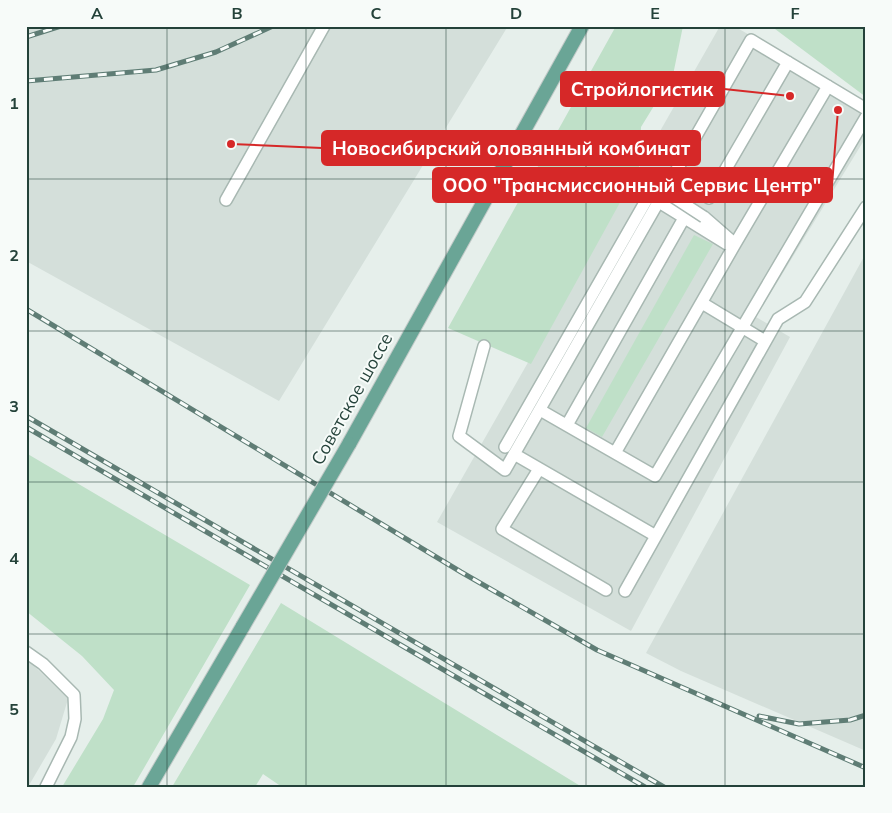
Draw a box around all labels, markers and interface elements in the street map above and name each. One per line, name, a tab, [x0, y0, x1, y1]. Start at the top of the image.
text: A	[91, 3, 103, 23]
text: B	[231, 3, 243, 23]
text: C	[371, 3, 382, 23]
text: D	[510, 3, 522, 23]
text: E	[650, 3, 660, 23]
text: F	[790, 3, 800, 23]
callout: Стройлогистик	[561, 72, 724, 106]
text: Стройлогистик	[571, 77, 713, 101]
text: 1	[9, 93, 19, 113]
callout: Новосибирский оловянный комбинат	[322, 131, 700, 165]
text: Новосибирский оловянный комбинат	[332, 136, 691, 160]
callout: ООО "Трансмиссионный Сервис Центр"	[433, 168, 832, 202]
text: ООО "Трансмиссионный Сервис Центр"	[443, 173, 821, 197]
text: 2	[9, 245, 19, 265]
street label: Советское шоссе	[306, 328, 398, 469]
text: 3	[9, 396, 19, 416]
text: 4	[9, 548, 19, 568]
text: 5	[9, 699, 19, 719]

